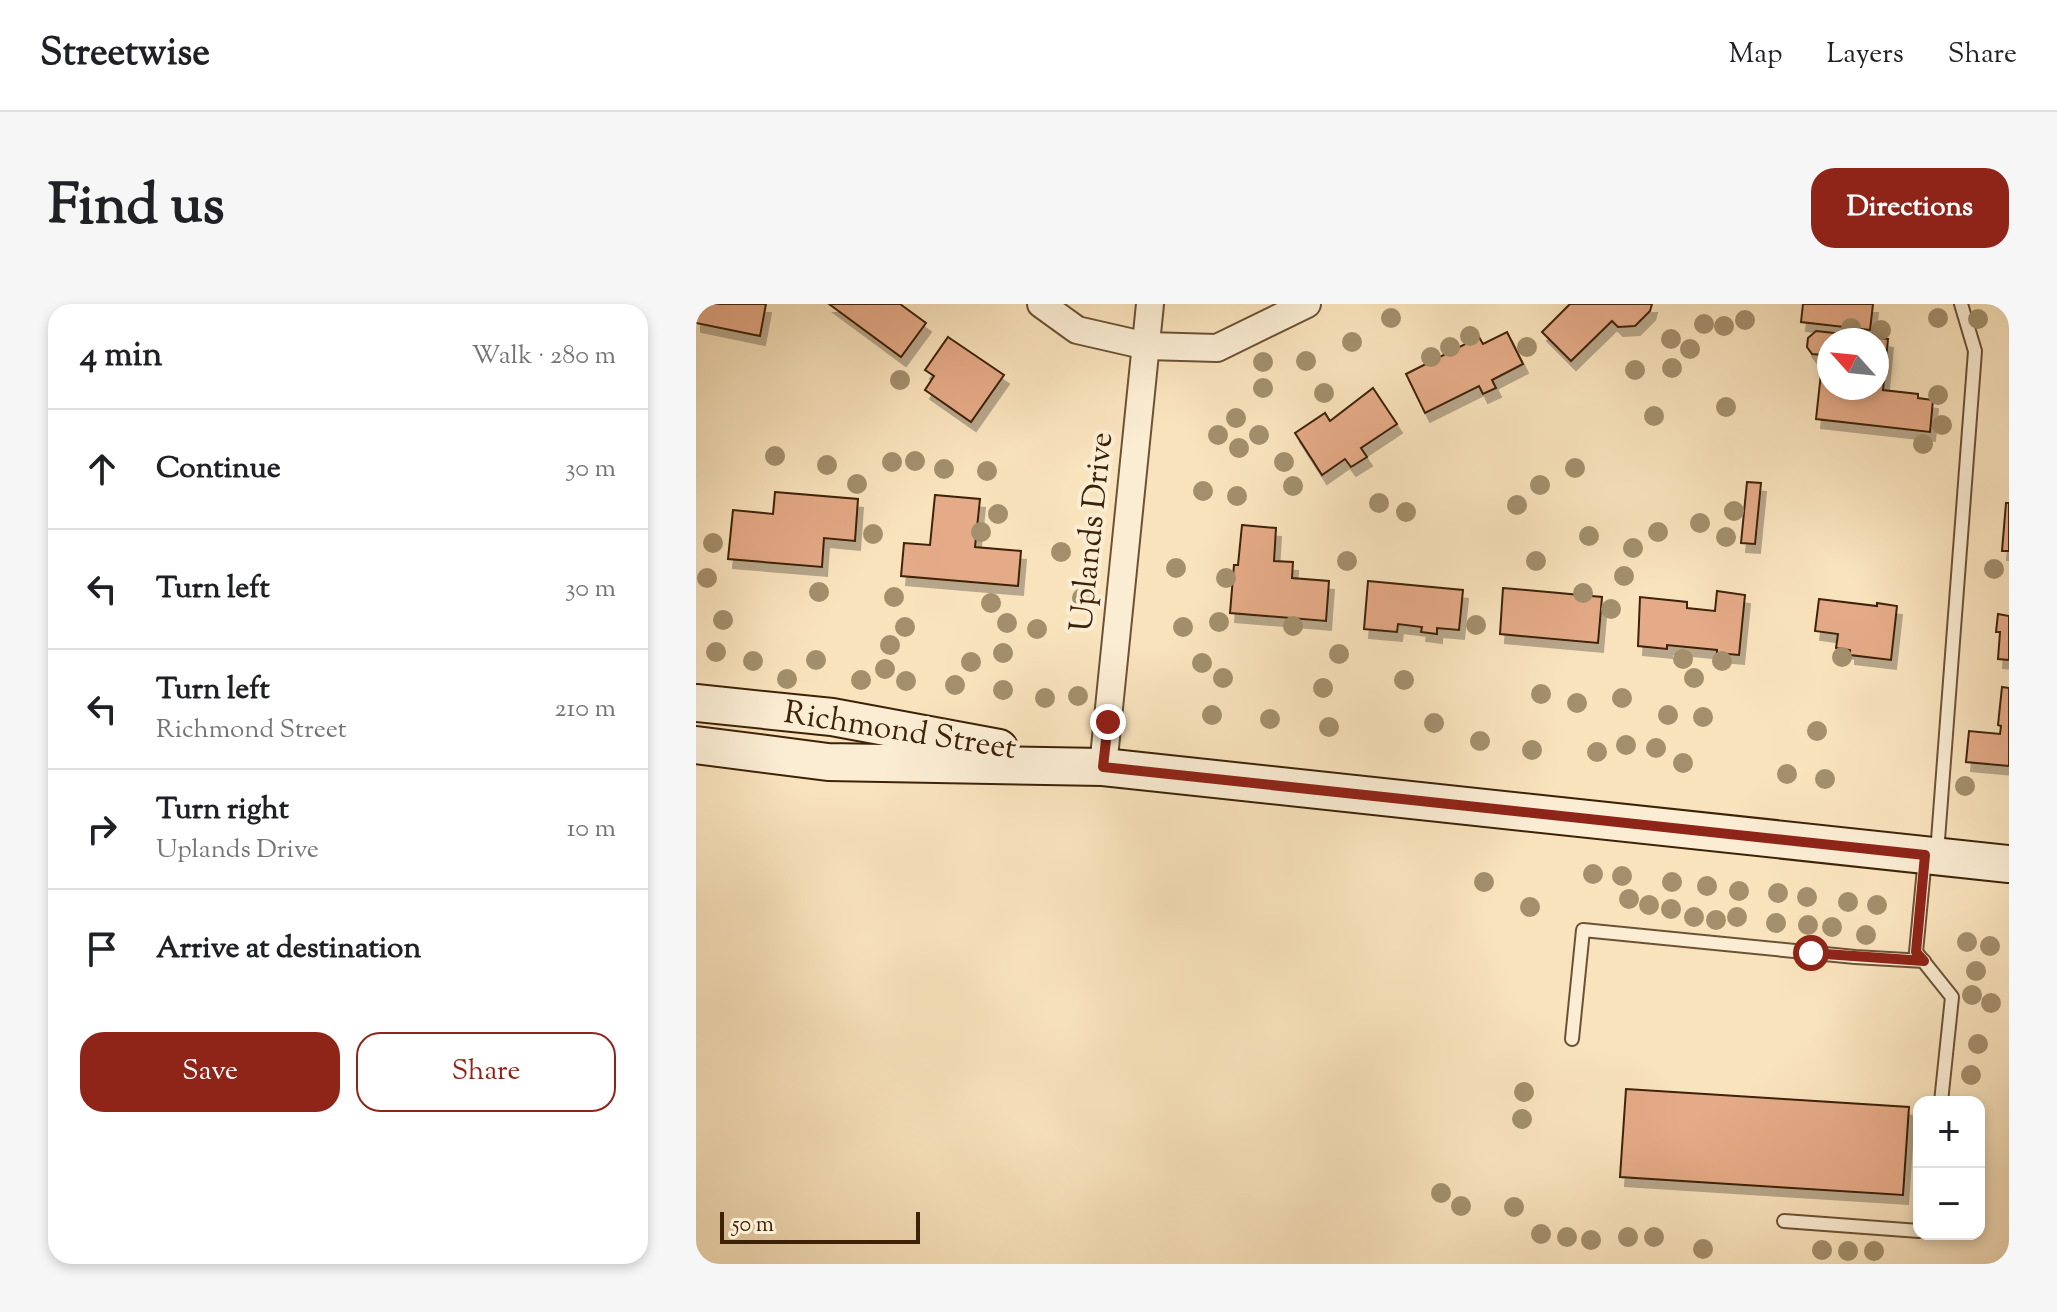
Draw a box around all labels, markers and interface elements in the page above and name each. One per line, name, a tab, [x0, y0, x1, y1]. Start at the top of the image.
text: Streetwise	[40, 28, 210, 82]
text: Map	[1729, 35, 1782, 75]
text: Layers	[1826, 35, 1904, 75]
text: Share	[1948, 35, 2017, 75]
text: Find us	[48, 168, 224, 249]
button: Directions	[1811, 168, 2009, 248]
north arrow	[1817, 328, 1889, 400]
text: 4 min	[80, 332, 162, 381]
text: Walk · 280 m	[471, 338, 616, 375]
street label: Uplands Drive	[1060, 430, 1126, 634]
icon: ahead	[80, 447, 124, 491]
text: Continue	[156, 448, 281, 491]
text: 30 m	[565, 451, 616, 488]
icon: left	[80, 567, 124, 611]
text: Turn left	[156, 568, 270, 611]
text: 30 m	[565, 571, 616, 608]
text: Turn left	[156, 669, 270, 712]
icon: left	[80, 687, 124, 731]
text: 210 m	[554, 691, 616, 728]
street label: Richmond Street	[780, 691, 1020, 773]
route end	[1090, 704, 1126, 740]
text: Richmond Street	[156, 712, 347, 749]
text: Turn right	[156, 789, 289, 832]
icon: right	[80, 807, 124, 851]
text: 10 m	[567, 811, 616, 848]
text: Uplands Drive	[156, 832, 319, 869]
icon: arrive	[80, 927, 124, 971]
text: Arrive at destination	[156, 928, 421, 971]
route start	[1793, 935, 1829, 971]
button: Save	[80, 1032, 340, 1112]
button: Share	[356, 1032, 616, 1112]
map controls	[1913, 1096, 1985, 1240]
button: +	[1913, 1096, 1985, 1168]
button: −	[1913, 1168, 1985, 1240]
scale bar	[720, 1208, 920, 1244]
text: 50 m	[732, 1210, 774, 1242]

